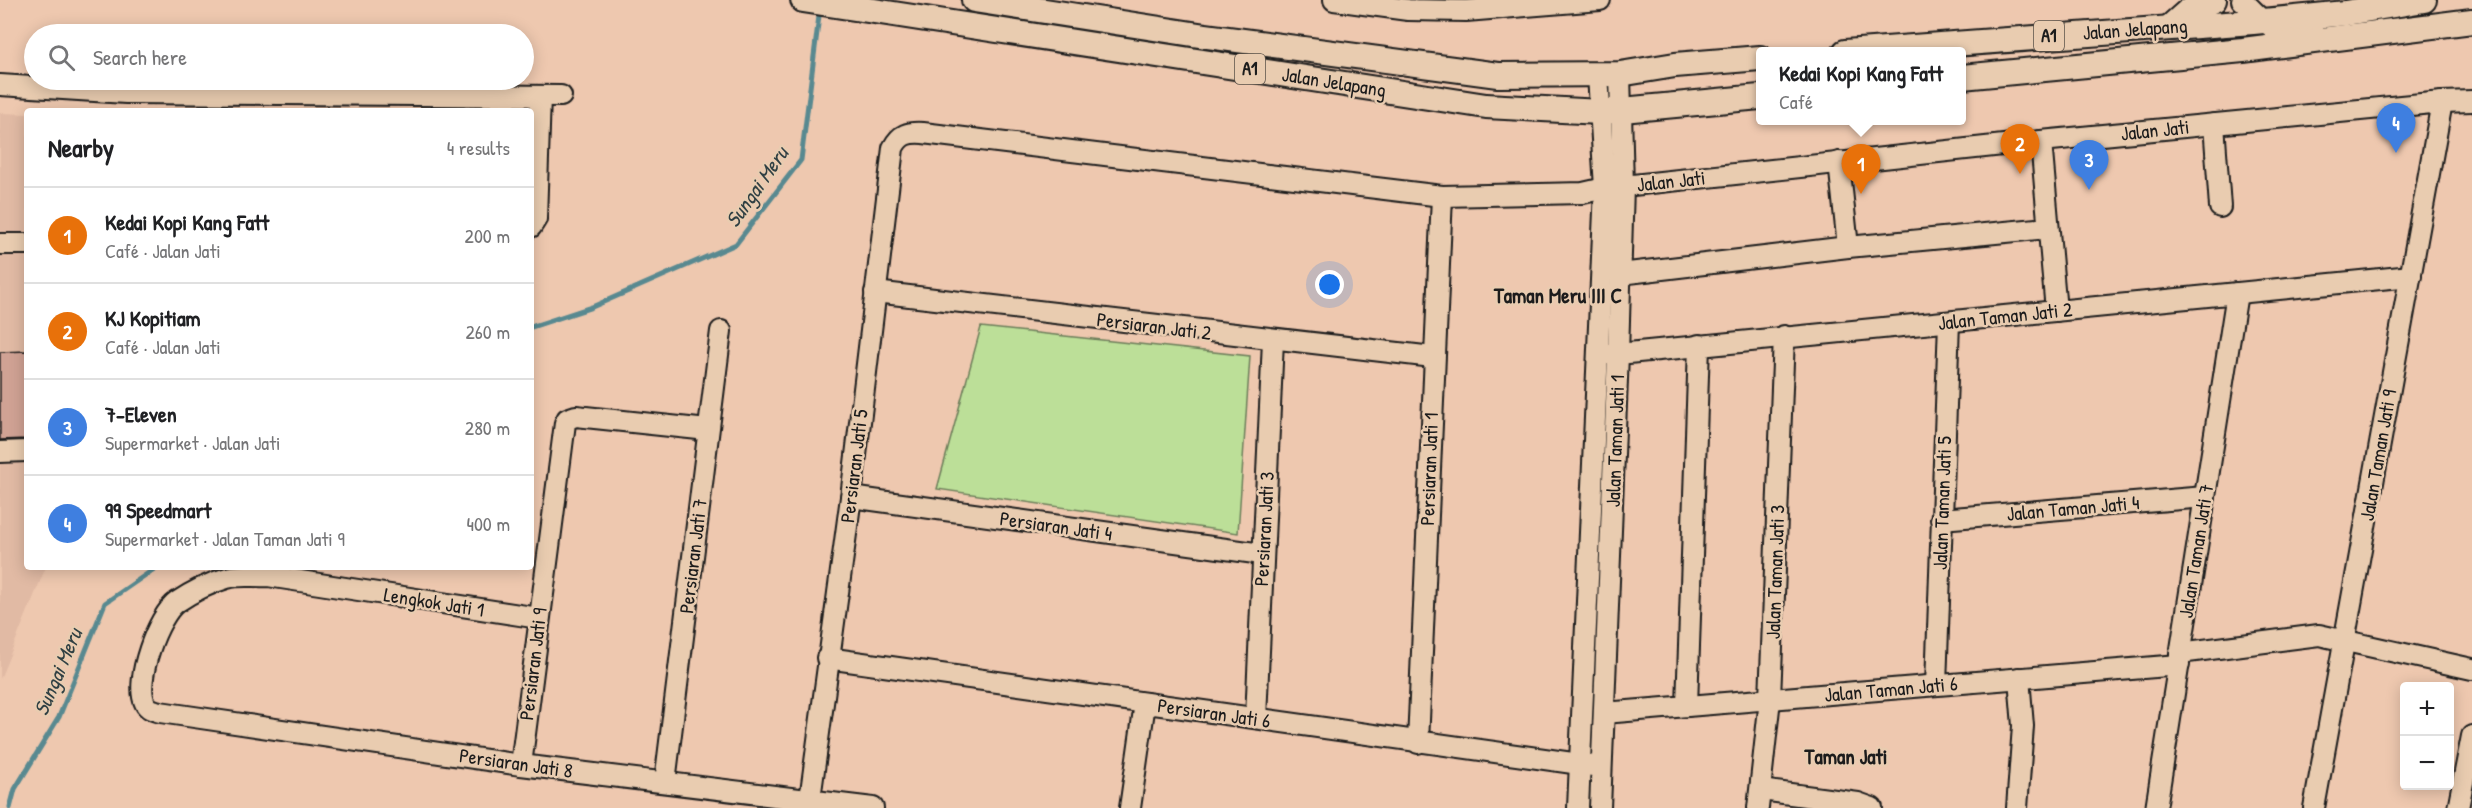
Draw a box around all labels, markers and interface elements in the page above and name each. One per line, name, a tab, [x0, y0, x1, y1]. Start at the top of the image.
street label: Jalan Jelapang	[2082, 11, 2188, 46]
road number: A1	[2034, 21, 2064, 51]
search box	[24, 24, 534, 90]
icon: search	[45, 41, 78, 74]
text: Search here	[93, 42, 187, 72]
popup	[1756, 47, 1966, 125]
road number: A1	[1235, 54, 1265, 84]
text: Kedai Kopi Kang Fatt	[1779, 58, 1943, 88]
street label: Jalan Jelapang	[1280, 60, 1388, 103]
text: Café	[1779, 88, 1813, 115]
pin: 4	[2376, 104, 2416, 153]
street label: Jalan Jati	[2119, 112, 2190, 147]
pin: 2	[2000, 124, 2040, 174]
text: Nearby	[48, 130, 114, 165]
text: 4 results	[447, 134, 510, 161]
water label: Sungai Meru	[718, 139, 796, 233]
pin: 3	[2070, 140, 2108, 190]
pin: 1	[1842, 144, 1880, 194]
street label: Jalan Jati	[1635, 163, 1706, 198]
text: Kedai Kopi Kang Fatt	[105, 207, 269, 237]
text: 1	[64, 222, 71, 249]
text: 200 m	[465, 222, 510, 249]
text: Café · Jalan Jati	[105, 237, 221, 264]
your location	[1315, 270, 1344, 299]
district label: Taman Meru III C	[1493, 281, 1622, 310]
street label: Jalan Taman Jati 2	[1936, 295, 2074, 336]
text: KJ Kopitiam	[105, 303, 201, 333]
street label: Persiaran Jati 2	[1095, 305, 1213, 346]
text: 2	[63, 318, 72, 345]
text: 260 m	[466, 318, 510, 345]
text: Café · Jalan Jati	[105, 333, 221, 360]
street label: Jalan Taman Jati 1	[1599, 374, 1630, 508]
street label: Jalan Taman Jati 9	[2353, 387, 2402, 523]
text: 7-Eleven	[105, 399, 177, 429]
street label: Persiaran Jati 5	[833, 407, 874, 524]
street label: Persiaran Jati 1	[1413, 412, 1444, 526]
text: 3	[63, 414, 72, 441]
text: 280 m	[465, 414, 510, 441]
text: Supermarket · Jalan Jati	[105, 429, 281, 456]
street label: Jalan Taman Jati 5	[1926, 435, 1957, 570]
street label: Persiaran Jati 3	[1247, 471, 1280, 587]
street label: Jalan Taman Jati 7	[2172, 482, 2219, 620]
street label: Jalan Taman Jati 4	[2006, 488, 2140, 527]
text: 99 Speedmart	[105, 495, 211, 525]
street label: Persiaran Jati 7	[672, 497, 713, 615]
street label: Persiaran Jati 4	[998, 504, 1114, 547]
street label: Jalan Taman Jati 3	[1759, 504, 1790, 640]
text: 4	[64, 510, 71, 537]
text: 400 m	[466, 510, 510, 537]
text: Supermarket · Jalan Taman Jati 9	[105, 525, 345, 552]
street label: Lengkok Jati 1	[382, 580, 486, 623]
street label: Persiaran Jati 9	[512, 606, 553, 722]
water label: Sungai Meru	[26, 622, 89, 720]
street label: Jalan Taman Jati 6	[1823, 669, 1959, 708]
map controls	[2400, 682, 2454, 790]
button: +	[2400, 682, 2454, 736]
street label: Persiaran Jati 6	[1156, 691, 1272, 734]
button: −	[2400, 736, 2454, 790]
street label: Persiaran Jati 8	[458, 741, 575, 784]
district label: Taman Jati	[1804, 742, 1887, 771]

